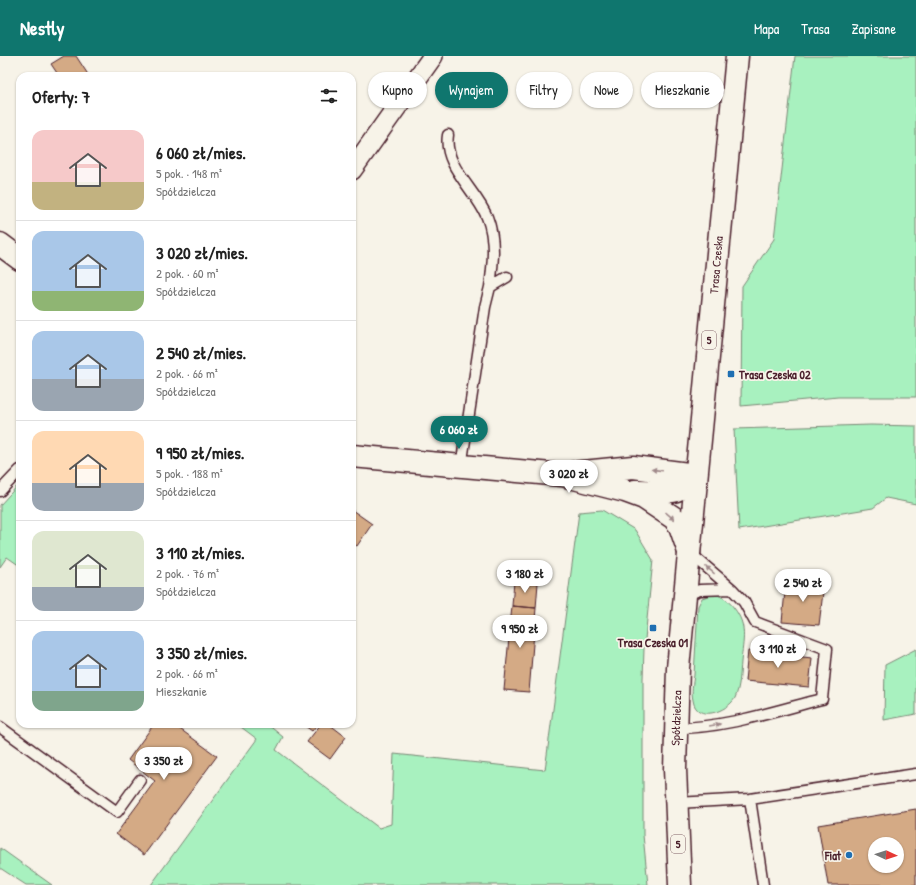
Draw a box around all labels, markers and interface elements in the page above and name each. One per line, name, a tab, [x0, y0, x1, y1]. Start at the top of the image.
text: Nestly	[20, 15, 65, 41]
text: Mapa	[754, 19, 779, 38]
text: Trasa	[801, 19, 830, 38]
text: Zapisane	[852, 19, 896, 38]
chip: Kupno	[368, 72, 427, 108]
chip: Wynajem	[435, 72, 508, 108]
chip: Filtry	[516, 72, 572, 108]
chip: Nowe	[580, 72, 633, 108]
chip: Mieszkanie	[641, 72, 724, 108]
text: Oferty: 7	[32, 85, 90, 108]
icon: filters	[318, 85, 340, 107]
text: 6 060 zł/mies.	[156, 141, 246, 164]
icon: home	[64, 146, 112, 194]
text: 5 pok. · 148 m²	[156, 164, 222, 182]
text: Spółdzielcza	[156, 182, 216, 200]
street label: Trasa Czeska	[705, 235, 727, 295]
text: 3 020 zł/mies.	[156, 241, 248, 264]
icon: home	[64, 247, 112, 295]
text: 2 pok. · 60 m²	[156, 264, 218, 282]
text: Spółdzielcza	[156, 282, 216, 300]
road number: 5	[702, 331, 716, 349]
text: 2 540 zł/mies.	[156, 341, 246, 364]
icon: home	[64, 347, 112, 395]
text: 2 pok. · 66 m²	[156, 364, 218, 382]
place label: Trasa Czeska 02	[738, 366, 811, 383]
marker: Trasa Czeska 02	[726, 369, 736, 379]
text: Spółdzielcza	[156, 382, 216, 400]
pin: 6 060 zł	[418, 416, 500, 450]
text: 6 060 zł	[440, 420, 478, 438]
text: 9 950 zł/mies.	[156, 441, 244, 464]
icon: home	[64, 447, 112, 495]
pin: 3 020 zł	[528, 460, 610, 494]
text: 5 pok. · 188 m²	[156, 464, 223, 482]
text: 3 020 zł	[549, 464, 589, 482]
one-way arrow	[651, 467, 663, 473]
text: Spółdzielcza	[156, 482, 216, 500]
one-way arrow	[665, 511, 676, 520]
text: 3 110 zł/mies.	[156, 541, 245, 564]
icon: home	[64, 547, 112, 595]
pin: 3 180 zł	[484, 560, 566, 594]
text: 2 pok. · 76 m²	[156, 564, 219, 582]
text: 3 180 zł	[506, 564, 544, 582]
one-way arrow	[705, 566, 716, 575]
pin: 2 540 zł	[762, 569, 844, 603]
text: 2 540 zł	[784, 573, 822, 591]
text: Spółdzielcza	[156, 582, 216, 600]
pin: 9 950 zł	[479, 615, 561, 649]
text: 9 950 zł	[501, 619, 539, 637]
marker: Trasa Czeska 01	[648, 623, 658, 633]
place label: Trasa Czeska 01	[617, 634, 689, 651]
pin: 3 110 zł	[737, 635, 819, 669]
text: 3 110 zł	[759, 639, 797, 657]
text: 3 350 zł/mies.	[156, 641, 247, 664]
icon: home	[64, 647, 112, 695]
text: 2 pok. · 66 m²	[156, 664, 218, 682]
text: Mieszkanie	[156, 682, 207, 700]
street label: Spółdzielcza	[667, 690, 685, 746]
one-way arrow	[708, 722, 721, 728]
pin: 3 350 zł	[123, 747, 205, 781]
text: 3 350 zł	[144, 751, 184, 769]
road number: 5	[671, 835, 685, 853]
north arrow	[868, 837, 904, 873]
map controls	[868, 837, 904, 873]
place label: Fiat	[824, 847, 842, 864]
marker: Fiat	[844, 850, 854, 860]

